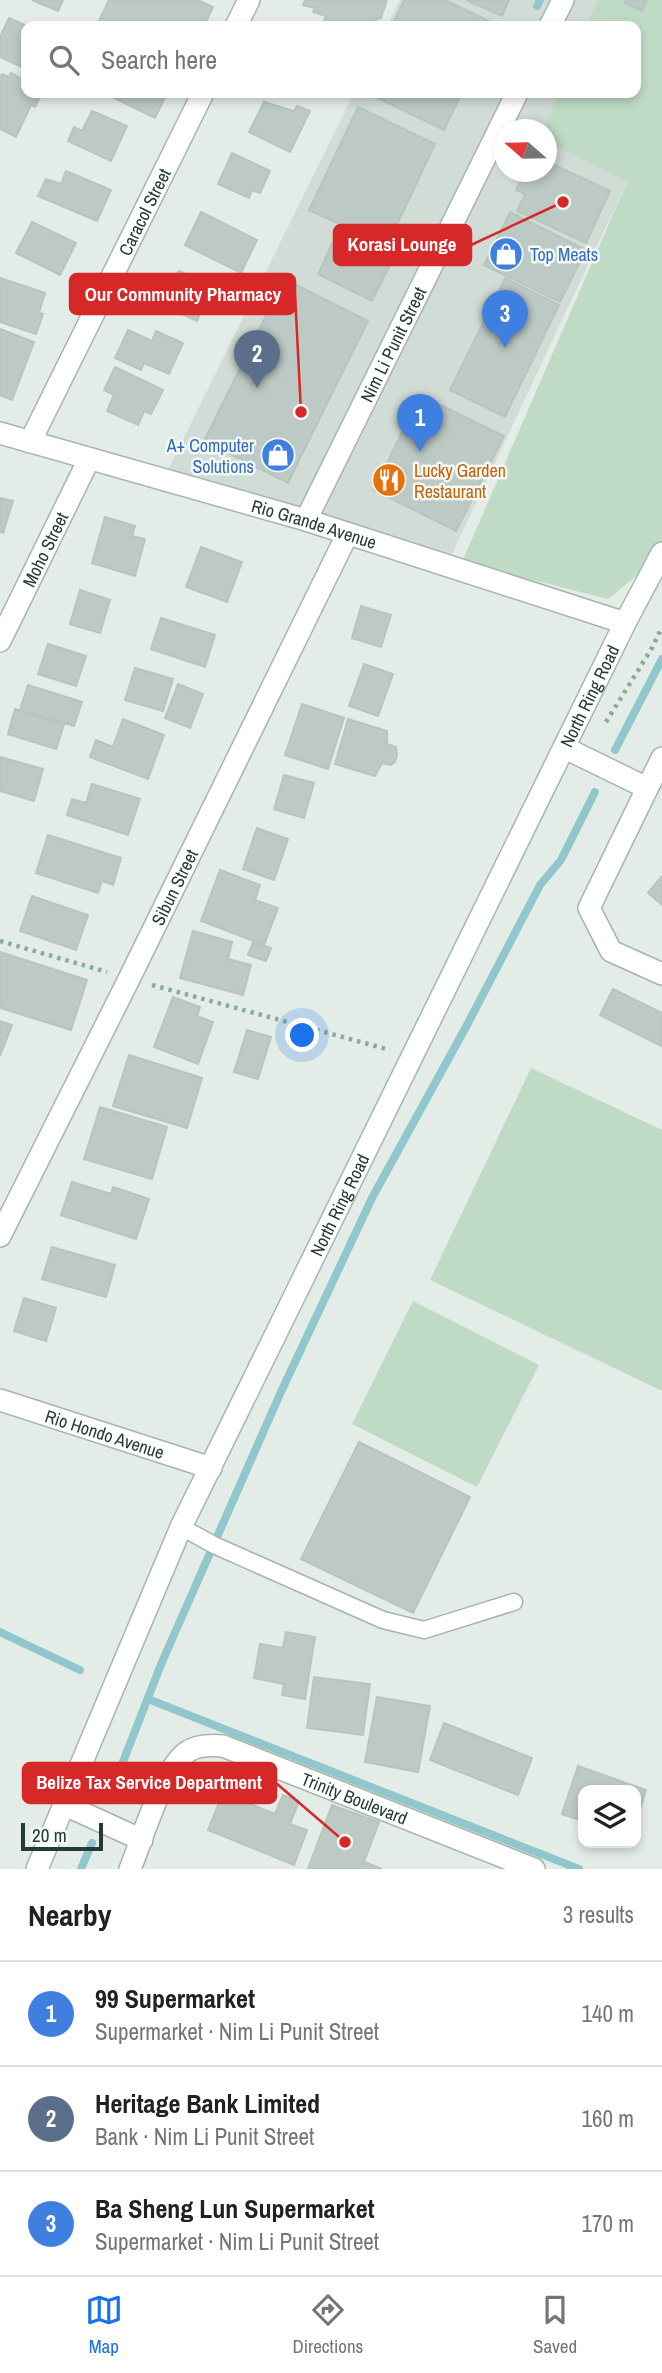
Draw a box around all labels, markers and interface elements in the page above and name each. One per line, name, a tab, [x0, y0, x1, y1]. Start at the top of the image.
search box	[21, 21, 641, 98]
icon: search	[45, 41, 83, 79]
text: Search here	[101, 42, 217, 77]
north arrow	[494, 119, 557, 182]
street label: Caracol Street	[112, 164, 176, 260]
callout: Korasi Lounge	[334, 225, 471, 265]
text: Korasi Lounge	[347, 231, 457, 257]
shop icon: Top Meats	[487, 235, 525, 273]
place label: Top Meats	[530, 242, 598, 267]
callout: Our Community Pharmacy	[70, 274, 295, 314]
text: Our Community Pharmacy	[85, 281, 282, 307]
street label: Nim Li Punit Street	[354, 282, 432, 406]
pin: 3	[482, 290, 528, 348]
pin: 2	[234, 330, 280, 388]
pin: 1	[397, 394, 443, 452]
place label: A+ Computer Solutions	[166, 433, 254, 479]
shop icon: A+ Computer Solutions	[259, 436, 297, 474]
place label: Lucky Garden Restaurant	[414, 458, 506, 504]
restaurant icon: Lucky Garden Restaurant	[370, 461, 408, 499]
street label: Rio Grande Avenue	[249, 493, 380, 555]
street label: Moho Street	[16, 508, 74, 591]
street label: North Ring Road	[554, 641, 625, 751]
street label: Sibun Street	[145, 845, 203, 929]
your location	[285, 1018, 319, 1052]
street label: North Ring Road	[304, 1150, 375, 1260]
street label: Rio Hondo Avenue	[42, 1403, 167, 1465]
callout: Belize Tax Service Department	[23, 1763, 276, 1803]
street label: Trinity Boulevard	[298, 1766, 411, 1830]
text: Belize Tax Service Department	[36, 1769, 262, 1795]
map controls	[578, 1785, 641, 1848]
button: layers	[578, 1785, 641, 1848]
scale bar	[21, 1820, 103, 1852]
text: 20 m	[32, 1822, 67, 1848]
text: Nearby	[28, 1895, 111, 1935]
text: 3 results	[563, 1899, 634, 1930]
text: 99 Supermarket	[95, 1981, 255, 2016]
text: 1	[46, 1998, 56, 2029]
text: 140 m	[582, 1998, 634, 2029]
text: Supermarket · Nim Li Punit Street	[95, 2016, 379, 2047]
text: Heritage Bank Limited	[95, 2086, 320, 2121]
text: 2	[46, 2103, 56, 2134]
text: 160 m	[582, 2103, 634, 2134]
text: Bank · Nim Li Punit Street	[95, 2121, 314, 2152]
text: Ba Sheng Lun Supermarket	[95, 2191, 375, 2226]
text: 3	[46, 2208, 56, 2239]
text: 170 m	[582, 2208, 634, 2239]
text: Supermarket · Nim Li Punit Street	[95, 2226, 379, 2257]
tab: Map	[85, 2291, 123, 2359]
tab: Directions	[292, 2291, 363, 2359]
tab: Saved	[533, 2291, 577, 2359]

